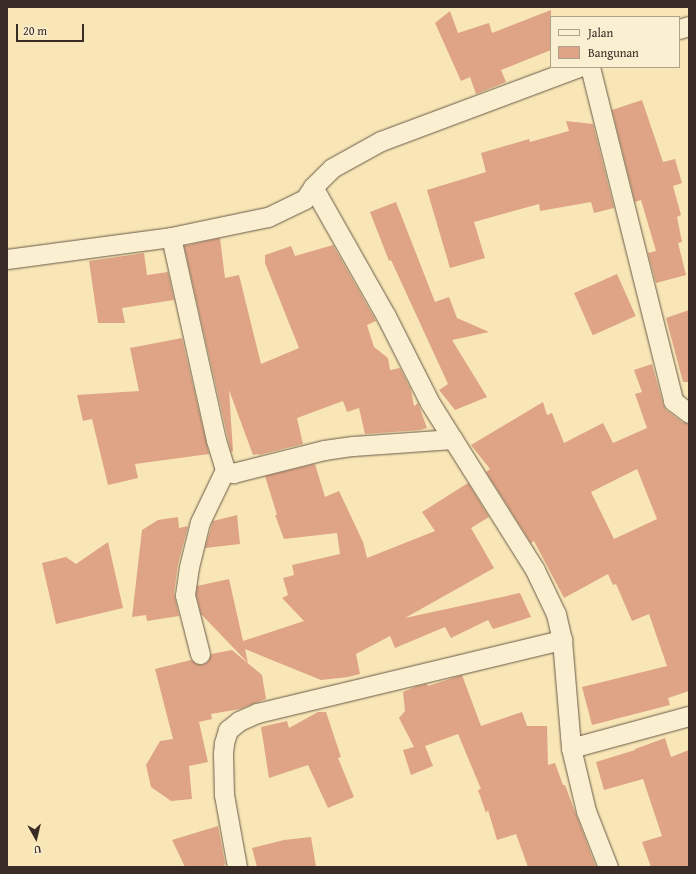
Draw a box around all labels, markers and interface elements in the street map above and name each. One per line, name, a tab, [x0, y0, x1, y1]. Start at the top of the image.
scale bar	[18, 16, 86, 42]
legend	[550, 16, 680, 68]
text: 20 m	[23, 22, 47, 39]
text: Jalan	[588, 24, 613, 41]
text: Bangunan	[588, 44, 639, 61]
north arrow	[16, 818, 56, 858]
text: U	[33, 841, 42, 858]

